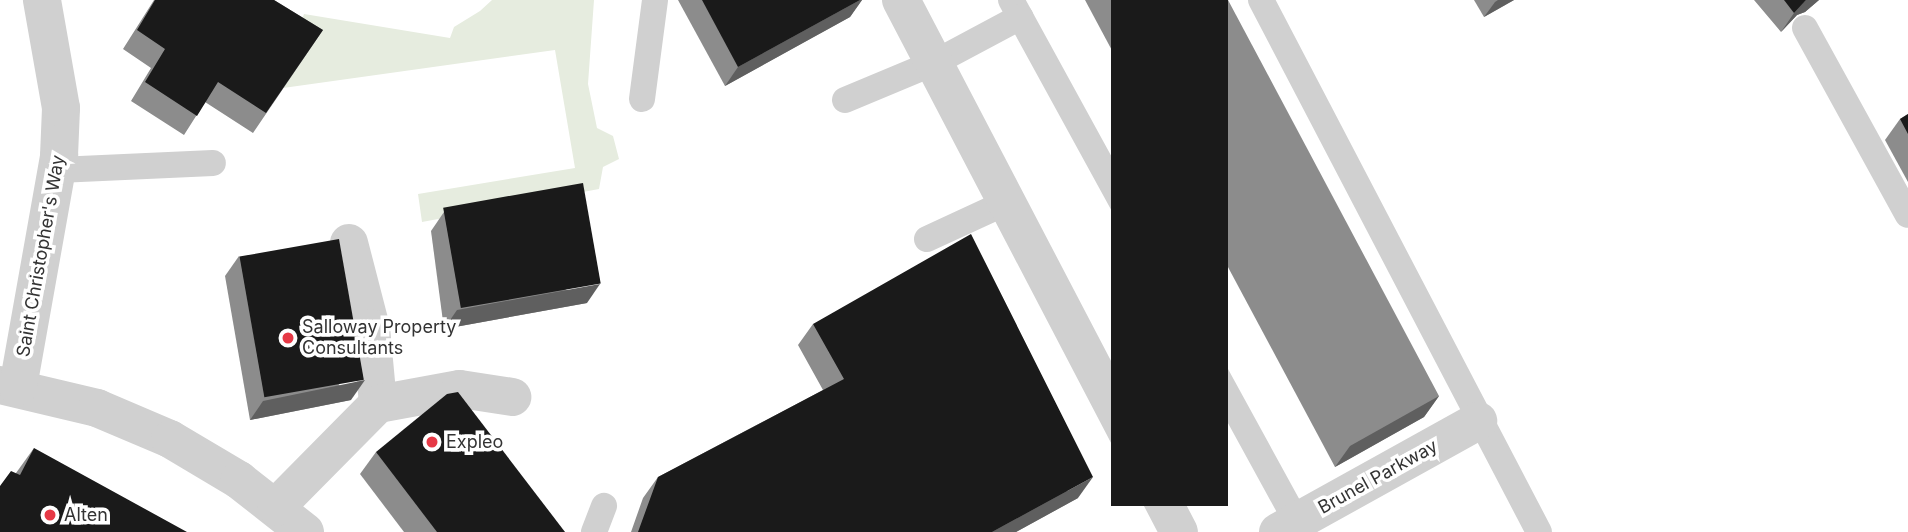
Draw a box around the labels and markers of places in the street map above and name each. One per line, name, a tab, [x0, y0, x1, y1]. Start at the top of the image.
place label: Salloway Property Consultants	[302, 317, 456, 360]
marker: Salloway Property Consultants	[280, 330, 296, 346]
place label: Expleo	[446, 431, 503, 453]
marker: Expleo	[424, 434, 440, 450]
place label: Alten	[64, 504, 108, 526]
marker: Alten	[42, 507, 58, 523]

